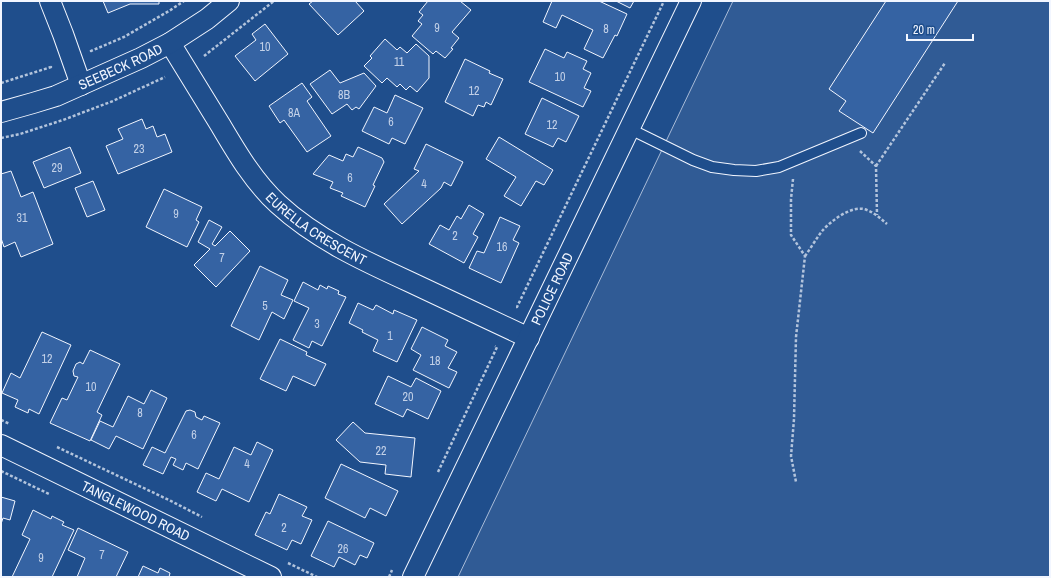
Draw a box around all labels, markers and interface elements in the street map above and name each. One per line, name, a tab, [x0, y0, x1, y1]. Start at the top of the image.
scale bar	[907, 16, 973, 42]
house number: 9	[434, 20, 440, 36]
house number: 8	[603, 21, 609, 37]
text: 20 m	[913, 22, 935, 38]
street label: SEEBECK ROAD	[75, 39, 166, 94]
house number: 10	[260, 39, 270, 55]
house number: 11	[394, 54, 405, 70]
house number: 10	[555, 69, 565, 85]
house number: 12	[469, 83, 479, 99]
house number: 8B	[338, 87, 350, 103]
house number: 8A	[288, 105, 300, 121]
house number: 6	[388, 114, 394, 130]
house number: 12	[547, 117, 557, 133]
house number: 23	[134, 141, 144, 157]
house number: 29	[52, 160, 62, 176]
house number: 6	[347, 170, 353, 186]
house number: 4	[421, 176, 427, 192]
street label: EURELLA CRESCENT	[262, 188, 369, 269]
house number: 9	[173, 206, 179, 222]
house number: 31	[17, 210, 28, 226]
house number: 2	[452, 228, 458, 244]
house number: 16	[497, 239, 507, 255]
house number: 7	[219, 250, 225, 266]
street label: POLICE ROAD	[527, 250, 577, 328]
house number: 5	[262, 298, 268, 314]
house number: 3	[314, 316, 320, 332]
house number: 1	[387, 328, 393, 344]
house number: 12	[42, 351, 52, 367]
house number: 18	[430, 353, 440, 369]
house number: 10	[86, 379, 96, 395]
house number: 20	[403, 389, 413, 405]
house number: 8	[137, 405, 143, 421]
house number: 6	[191, 427, 197, 443]
house number: 22	[376, 443, 386, 459]
house number: 4	[244, 456, 250, 472]
street label: TANGLEWOOD ROAD	[79, 477, 193, 545]
house number: 2	[281, 520, 287, 536]
house number: 26	[338, 541, 348, 557]
house number: 7	[99, 547, 105, 563]
house number: 9	[38, 550, 44, 566]

